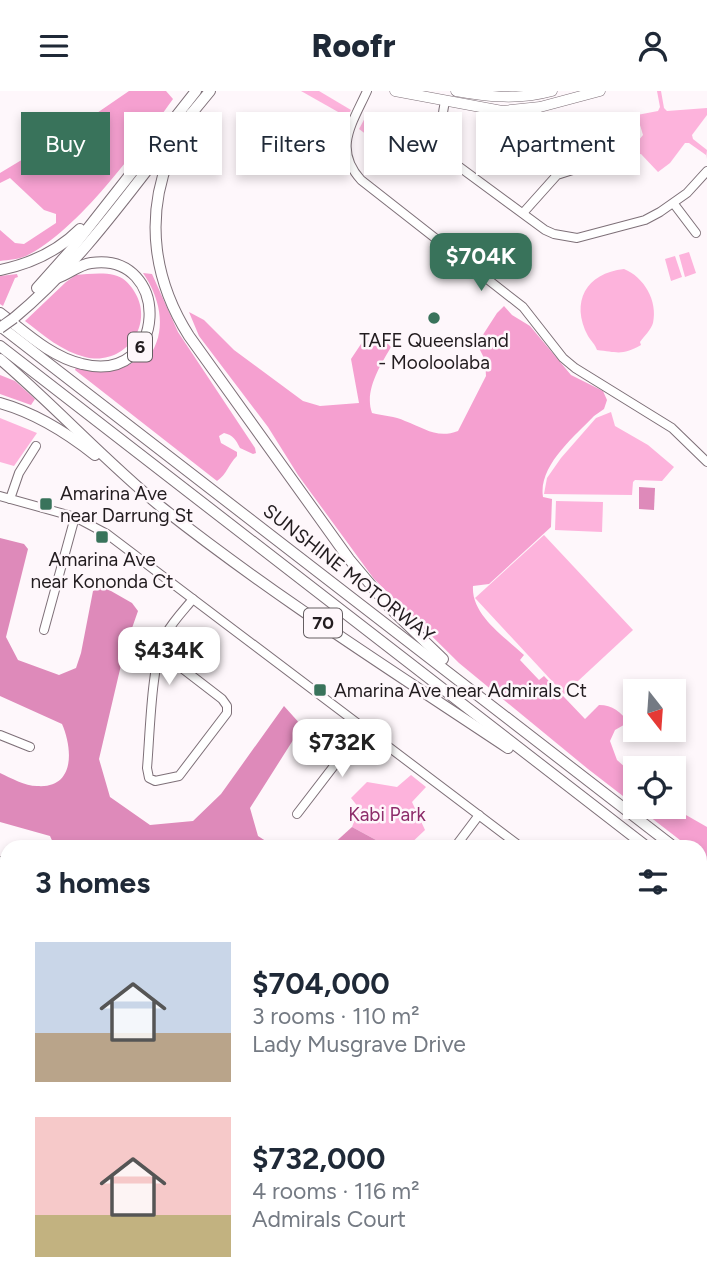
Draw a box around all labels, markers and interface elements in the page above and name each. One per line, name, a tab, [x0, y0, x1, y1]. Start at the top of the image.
icon: menu	[35, 27, 73, 65]
text: Roofr	[312, 27, 395, 65]
icon: person	[634, 27, 672, 65]
chip: Buy	[21, 112, 110, 175]
chip: Rent	[124, 112, 222, 175]
chip: Filters	[236, 112, 350, 175]
chip: New	[364, 112, 462, 175]
chip: Apartment	[476, 112, 640, 175]
pin: $704K	[432, 233, 530, 293]
text: $704K	[446, 242, 516, 270]
marker: TAFE Queensland - Mooloolaba	[426, 310, 442, 326]
place label: TAFE Queensland - Mooloolaba	[359, 329, 509, 374]
road number: 6	[128, 333, 152, 361]
place label: Amarina Ave near Darrung St	[60, 482, 193, 527]
marker: Amarina Ave near Darrung St	[38, 496, 54, 512]
street label: SUNSHINE MOTORWAY	[259, 499, 440, 647]
marker: Amarina Ave near Kononda Ct	[94, 529, 110, 545]
place label: Amarina Ave near Kononda Ct	[31, 548, 173, 593]
road number: 70	[304, 609, 342, 637]
pin: $434K	[120, 627, 218, 687]
text: $434K	[134, 636, 204, 664]
place label: Amarina Ave near Admirals Ct	[334, 679, 587, 702]
north arrow	[623, 679, 686, 742]
map controls	[623, 679, 686, 819]
marker: Amarina Ave near Admirals Ct	[312, 682, 328, 698]
pin: $732K	[293, 719, 391, 779]
text: $732K	[309, 728, 375, 756]
button: locate	[623, 756, 686, 819]
park label: Kabi Park	[348, 803, 427, 826]
icon: filters	[634, 863, 672, 901]
text: 3 homes	[35, 864, 150, 901]
text: $704,000	[252, 965, 390, 1002]
icon: home	[91, 970, 175, 1054]
text: 3 rooms · 110 m²	[252, 1002, 419, 1030]
text: Lady Musgrave Drive	[252, 1030, 466, 1058]
text: $732,000	[252, 1140, 385, 1177]
icon: home	[91, 1145, 175, 1229]
text: 4 rooms · 116 m²	[252, 1177, 420, 1205]
text: Admirals Court	[252, 1205, 406, 1233]

